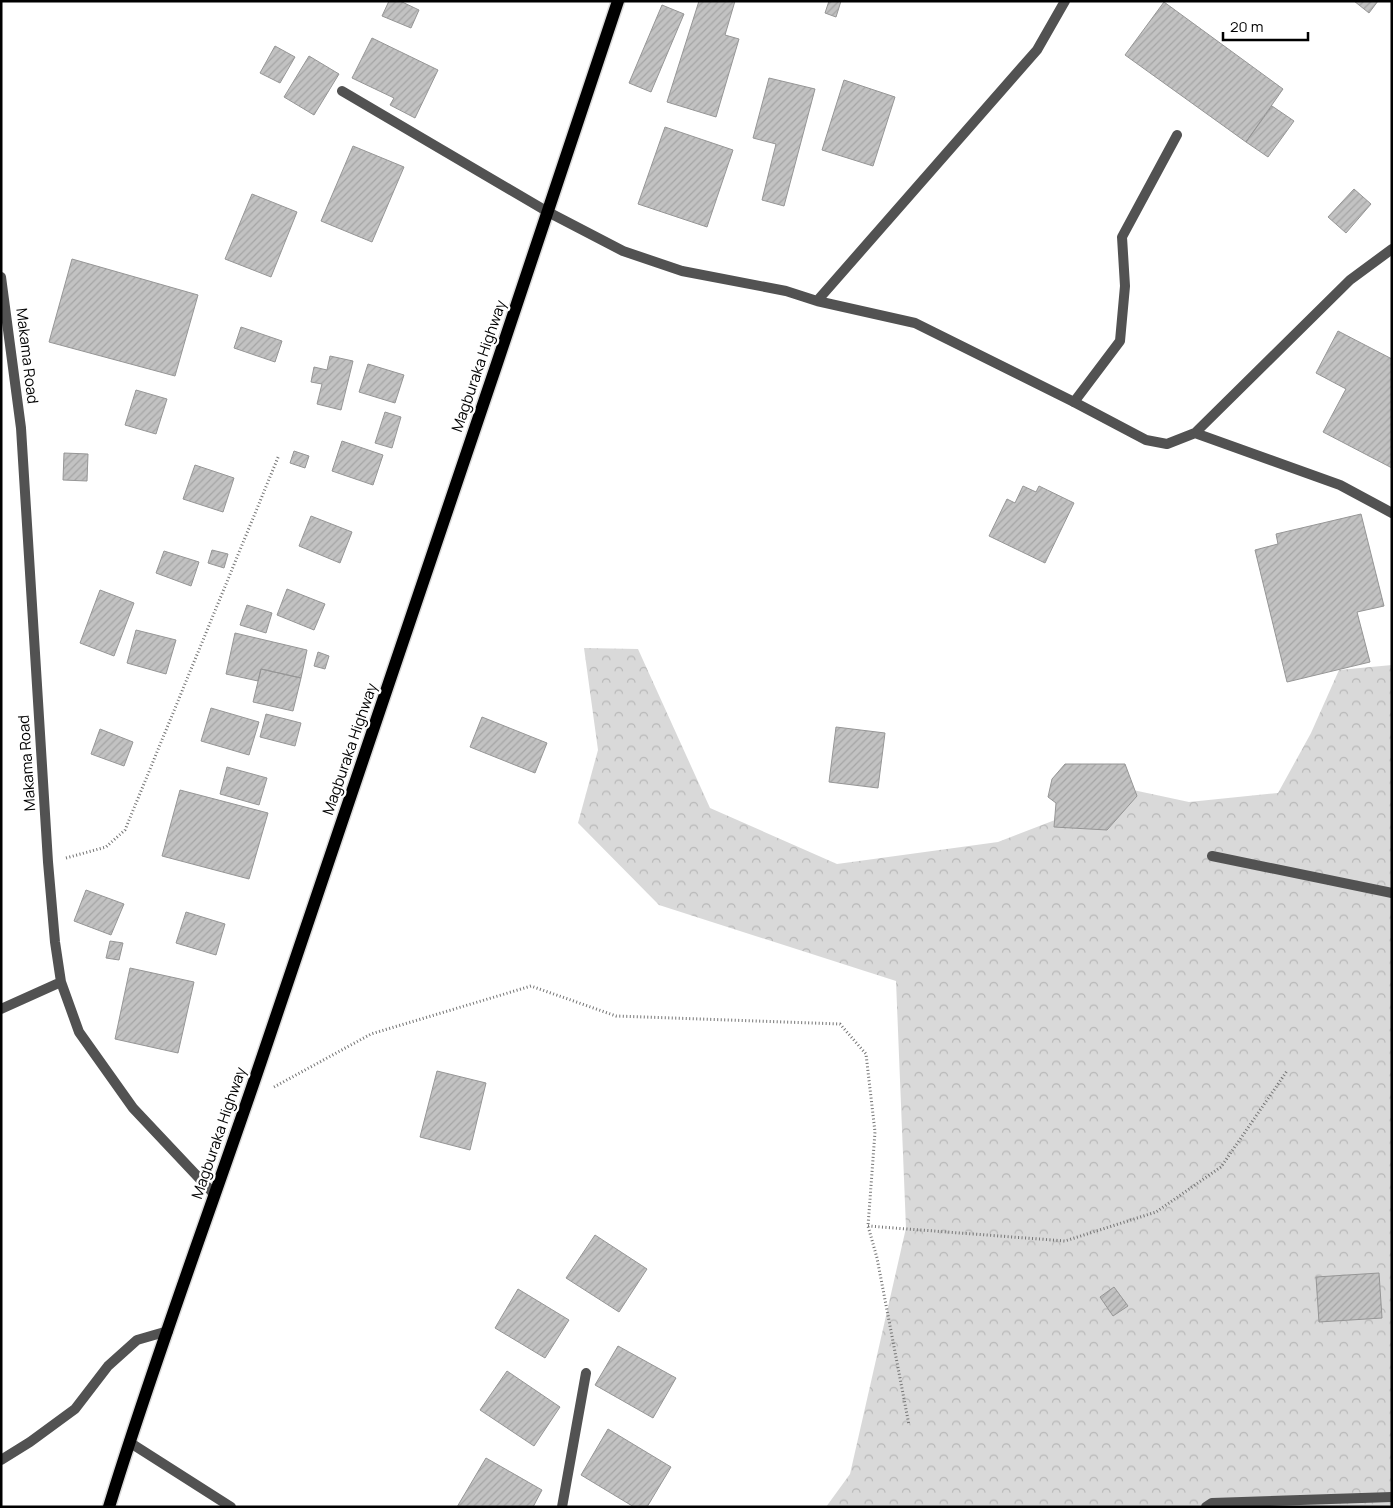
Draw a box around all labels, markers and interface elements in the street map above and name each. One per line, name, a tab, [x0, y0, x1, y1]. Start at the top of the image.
scale bar	[1223, 10, 1308, 42]
text: 20 m	[1230, 16, 1263, 37]
street label: Magburaka Highway	[446, 297, 511, 435]
street label: Makama Road	[11, 307, 44, 405]
street label: Magburaka Highway	[317, 680, 382, 818]
street label: Makama Road	[13, 714, 40, 812]
street label: Magburaka Highway	[186, 1064, 251, 1202]

